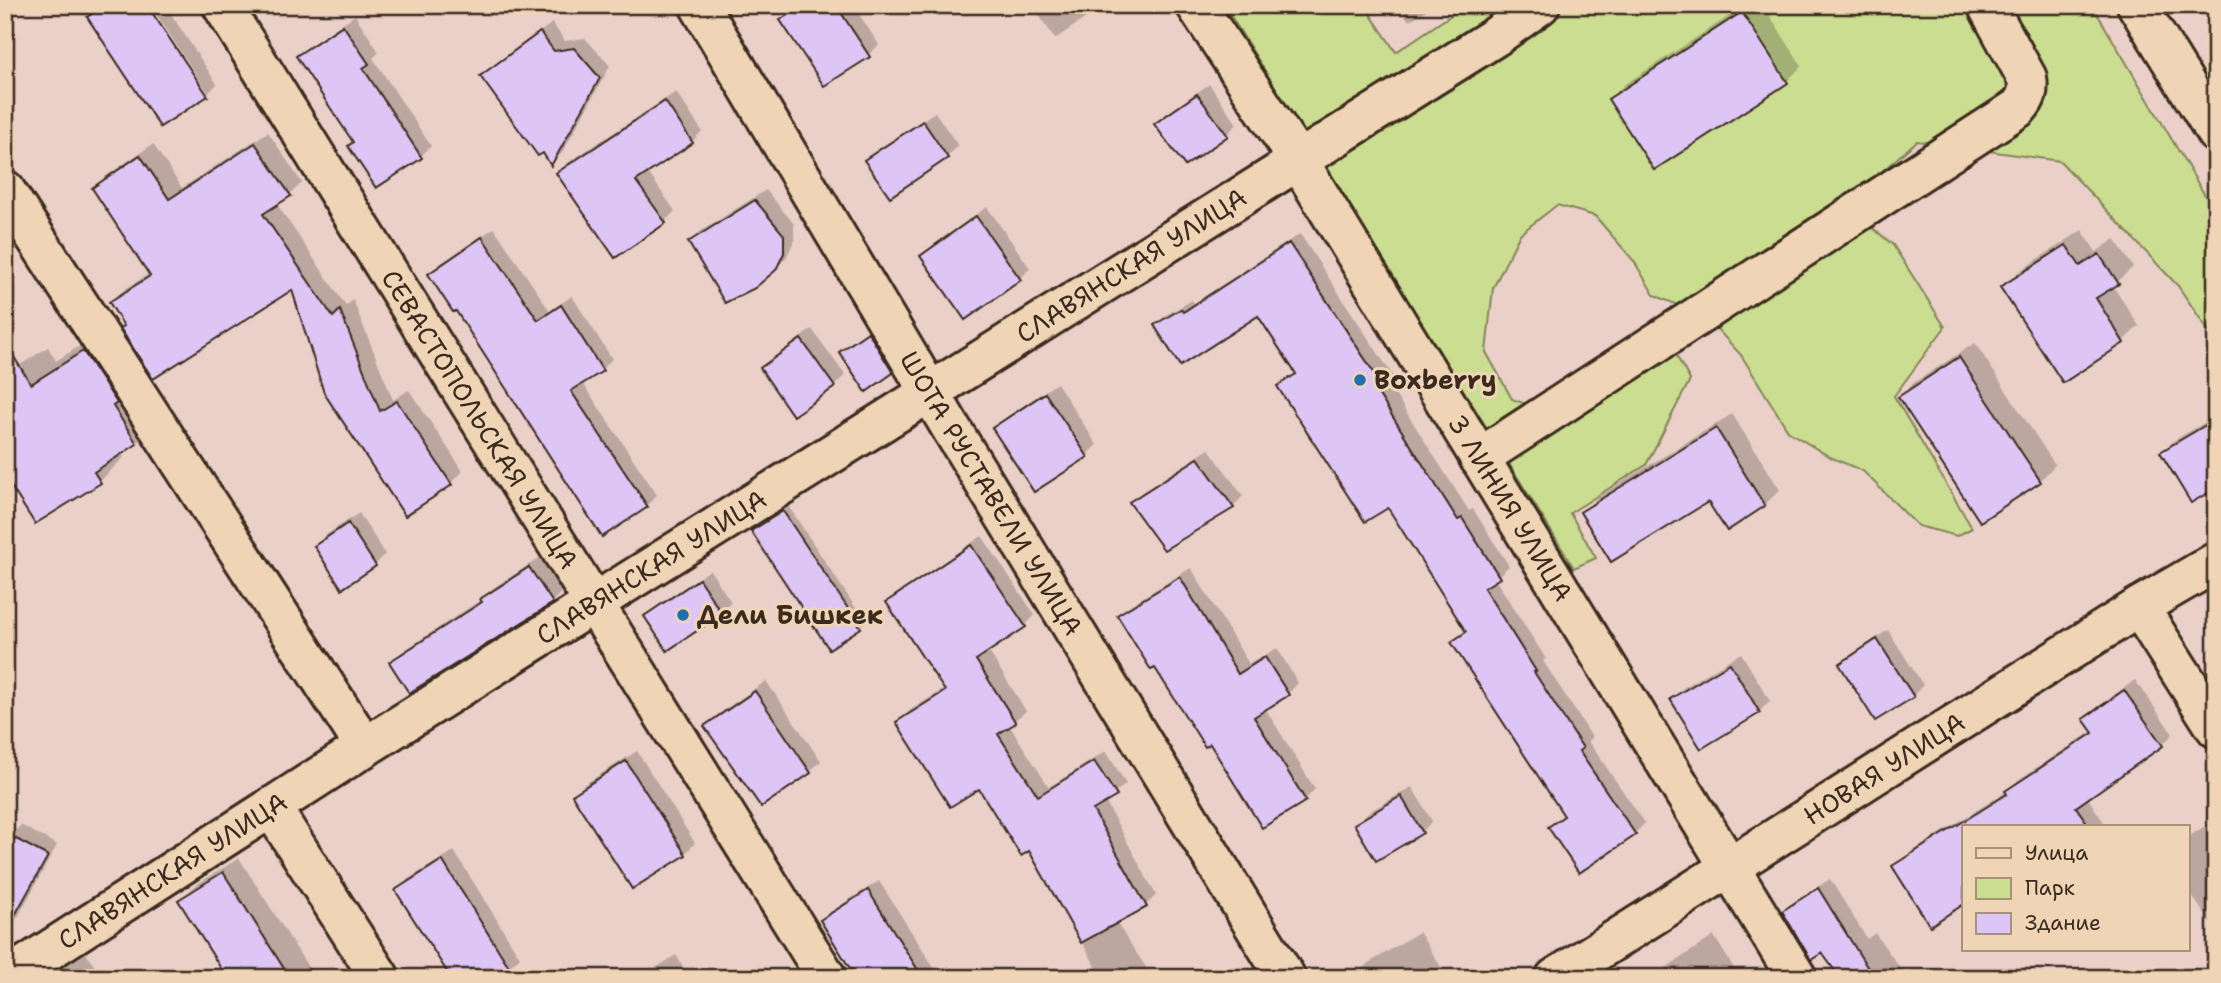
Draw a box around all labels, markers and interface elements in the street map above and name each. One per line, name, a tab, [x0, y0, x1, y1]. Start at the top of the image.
street label: СЛАВЯНСКАЯ УЛИЦА	[1009, 179, 1253, 351]
street label: СЕВАСТОПОЛЬСКАЯ УЛИЦА	[374, 263, 587, 576]
street label: ШОТА РУСТАВЕЛИ УЛИЦА	[892, 344, 1091, 642]
place label: Boxberry	[1374, 362, 1497, 397]
marker: Boxberry	[1352, 372, 1368, 388]
street label: 3 ЛИНИЯ УЛИЦА	[1440, 407, 1581, 608]
street label: СЛАВЯНСКАЯ УЛИЦА	[529, 481, 773, 652]
place label: Дели Бишкек	[697, 597, 883, 632]
marker: Дели Бишкек	[675, 607, 691, 623]
street label: НОВАЯ УЛИЦА	[1796, 704, 1971, 833]
street label: СЛАВЯНСКАЯ УЛИЦА	[51, 784, 294, 957]
legend	[1962, 825, 2190, 951]
text: Улица	[2025, 839, 2088, 867]
text: Парк	[2025, 874, 2075, 902]
text: Здание	[2025, 909, 2101, 937]

